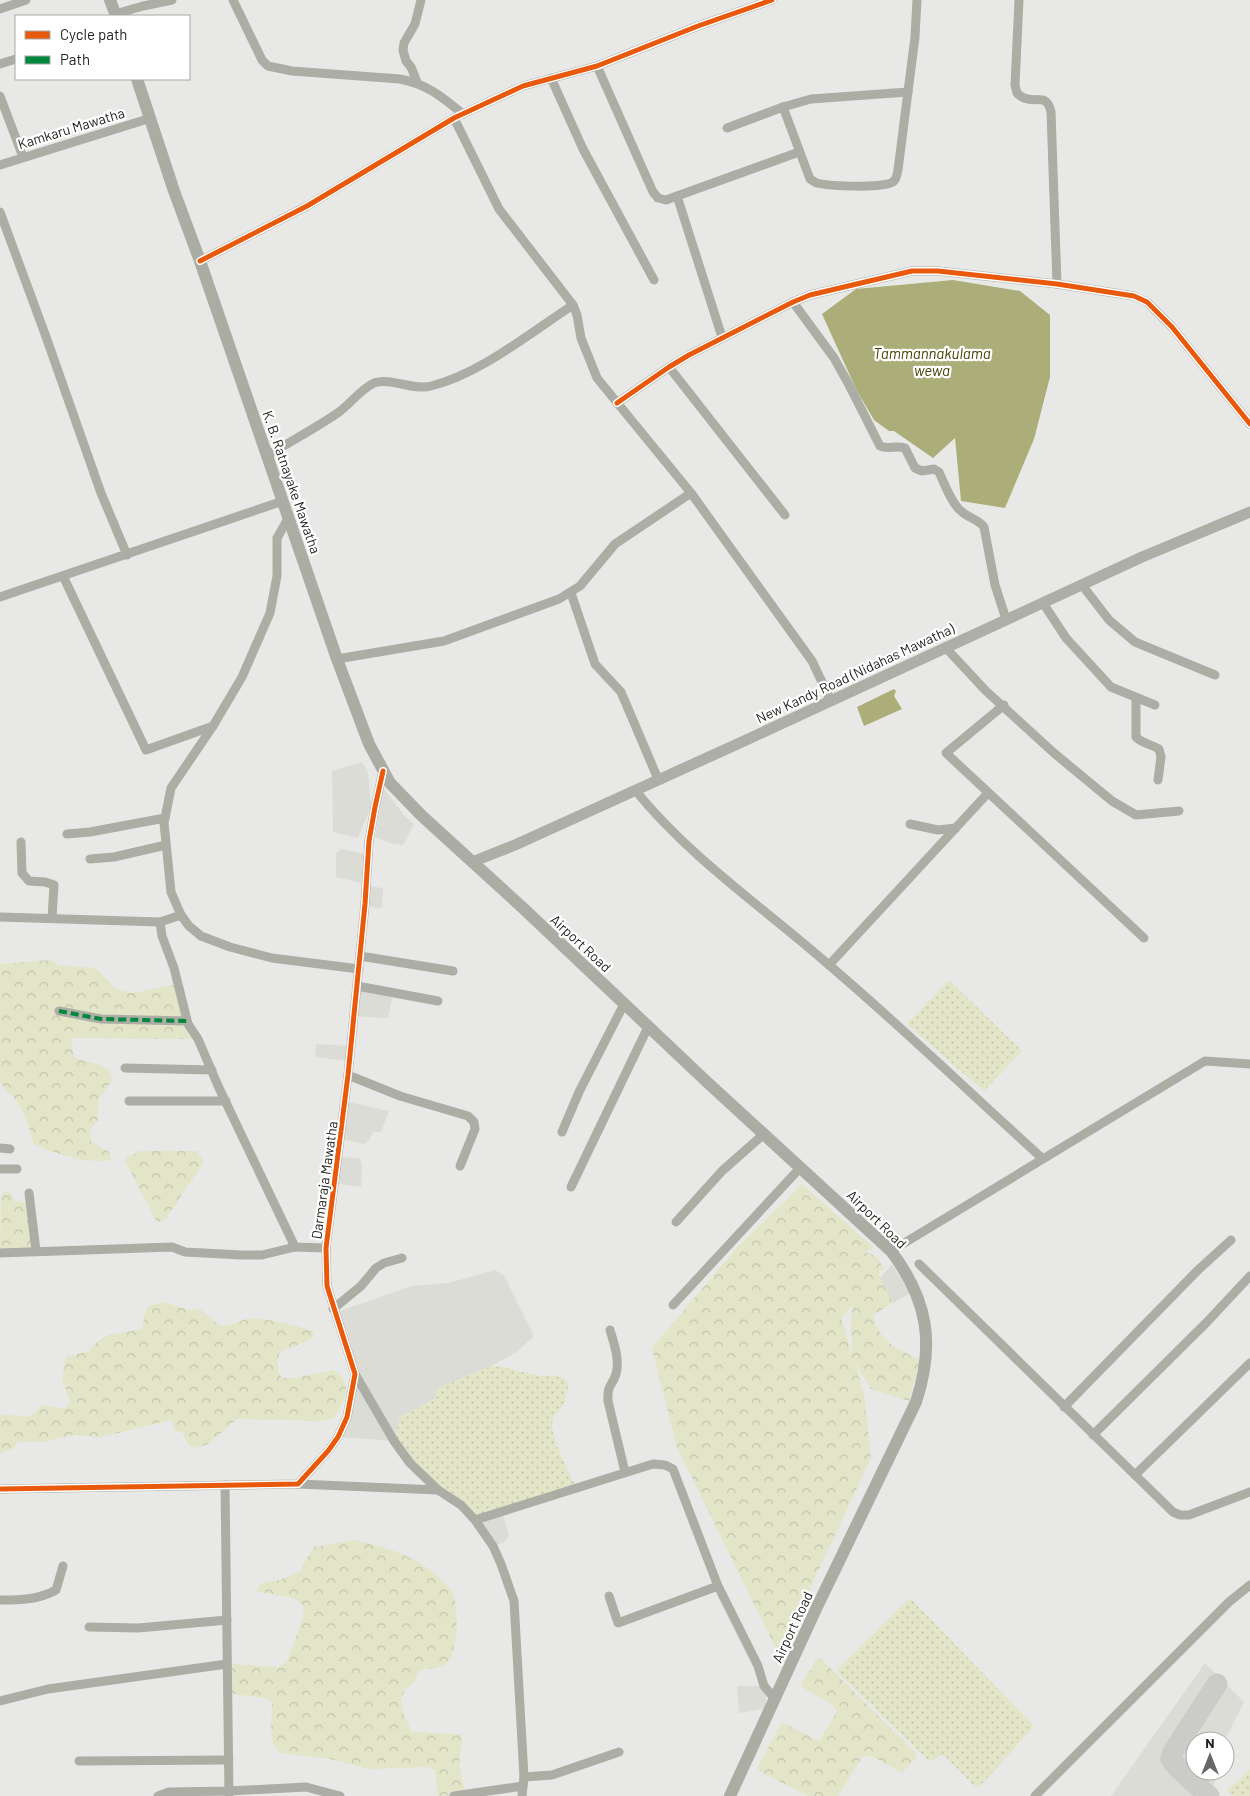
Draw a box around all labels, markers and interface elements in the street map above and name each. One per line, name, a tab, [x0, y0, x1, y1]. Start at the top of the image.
legend	[15, 15, 190, 80]
text: Cycle path	[60, 25, 127, 43]
text: Path	[60, 50, 90, 68]
street label: Kamkaru Mawatha	[16, 104, 126, 152]
water label: Tammannakulama wewa	[873, 344, 991, 379]
street label: K. B. Ratnayake Mawatha	[259, 408, 325, 556]
street label: New Kandy Road (Nidahas Mawatha)	[753, 619, 957, 727]
street label: Airport Road	[547, 911, 615, 975]
street label: Darmaraja Mawatha	[307, 1120, 341, 1240]
street label: Airport Road	[844, 1186, 910, 1252]
street label: Airport Road	[768, 1589, 816, 1665]
north arrow	[1185, 1731, 1235, 1781]
text: N	[1205, 1734, 1215, 1751]

